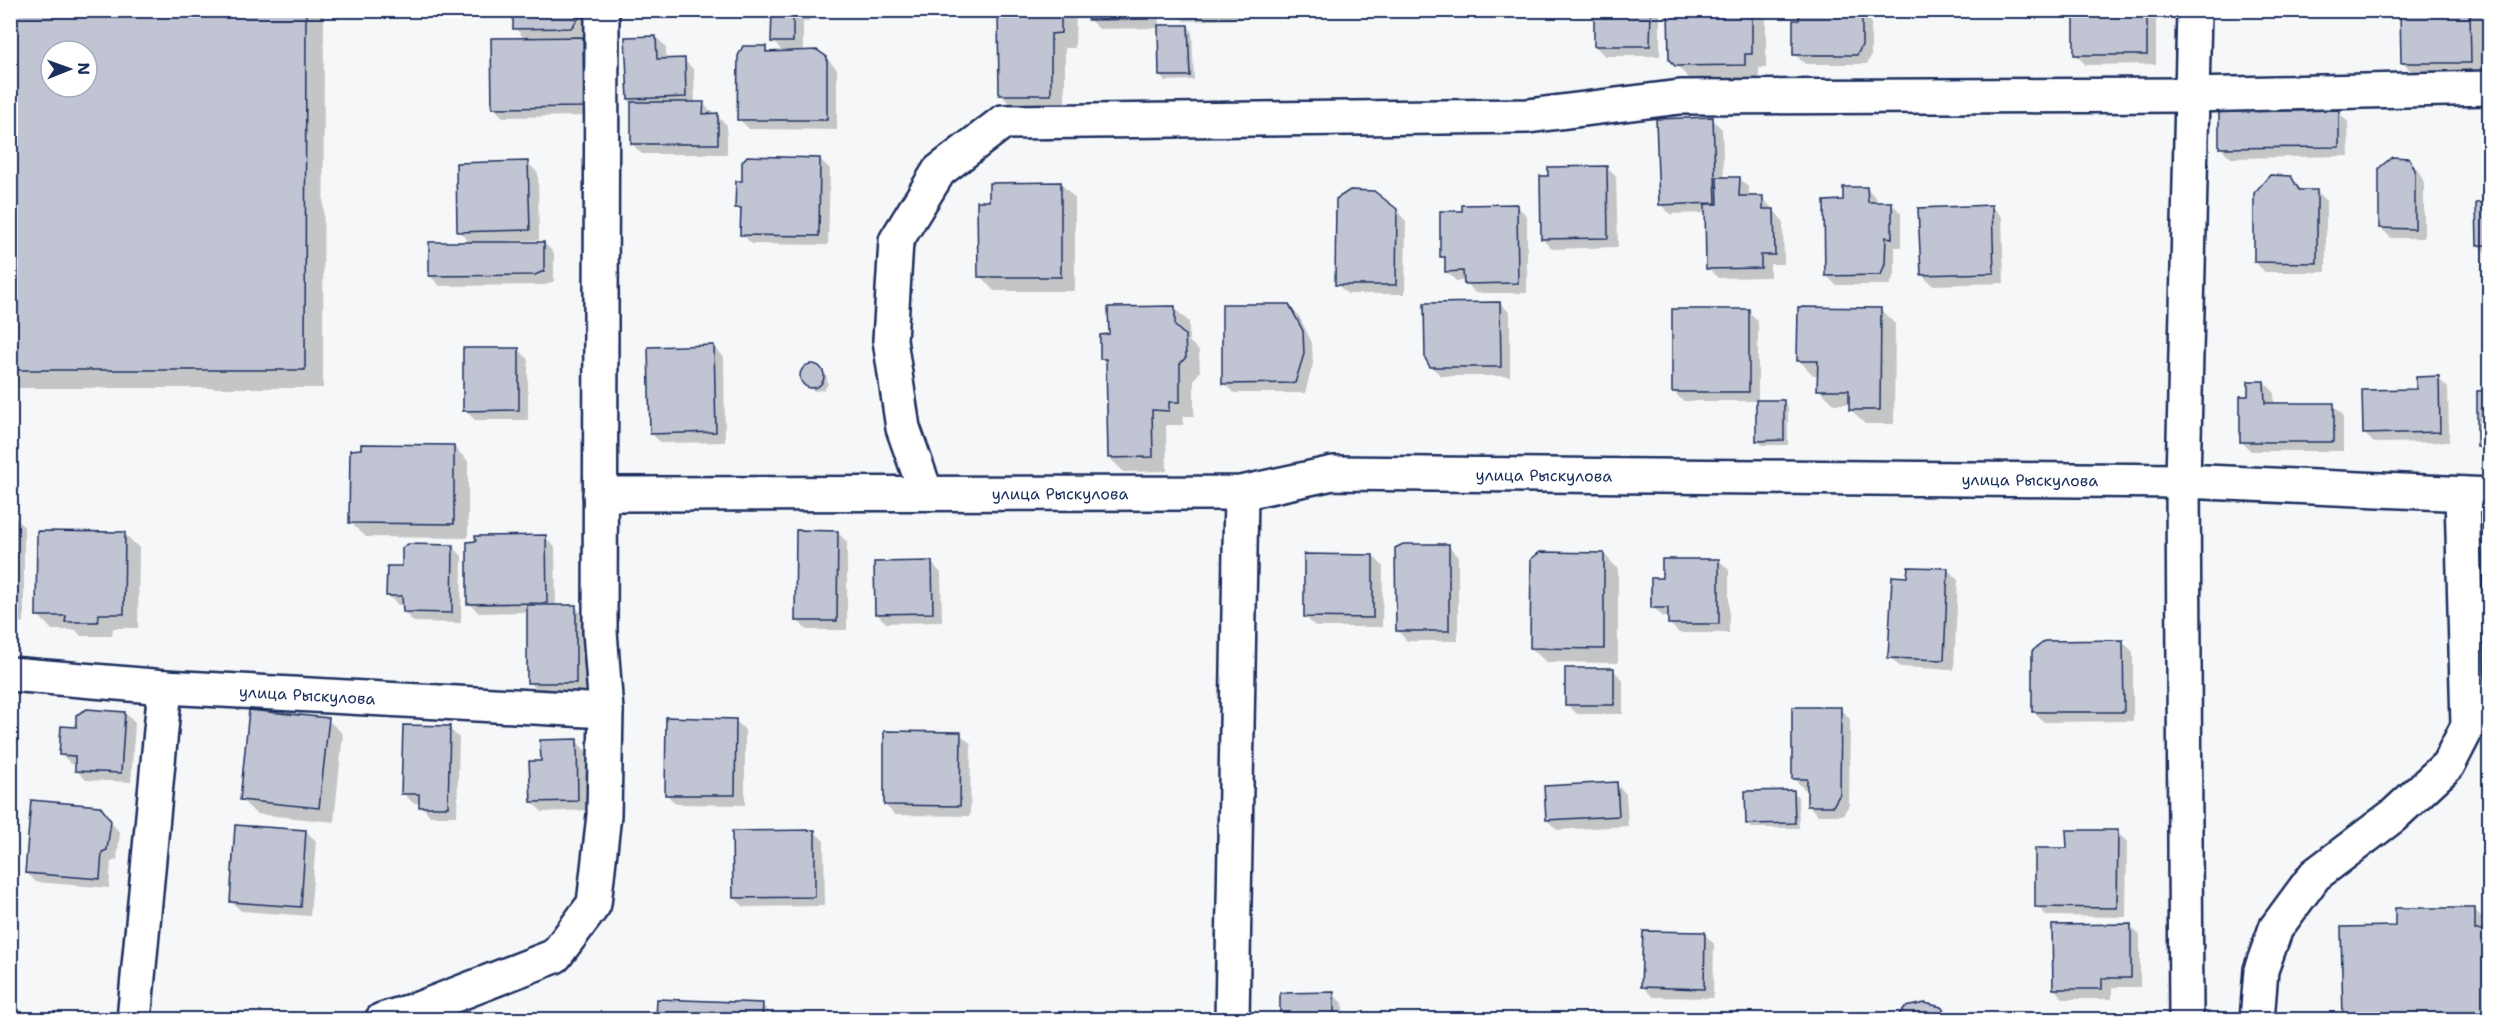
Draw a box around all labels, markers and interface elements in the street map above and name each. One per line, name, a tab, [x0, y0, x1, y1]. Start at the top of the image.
north arrow	[39, 39, 99, 99]
text: N	[73, 62, 94, 75]
street label: улица Рыскулова	[1475, 464, 1612, 486]
street label: улица Рыскулова	[1961, 468, 2098, 491]
street label: улица Рыскулова	[992, 483, 1128, 504]
street label: улица Рыскулова	[238, 681, 376, 709]

